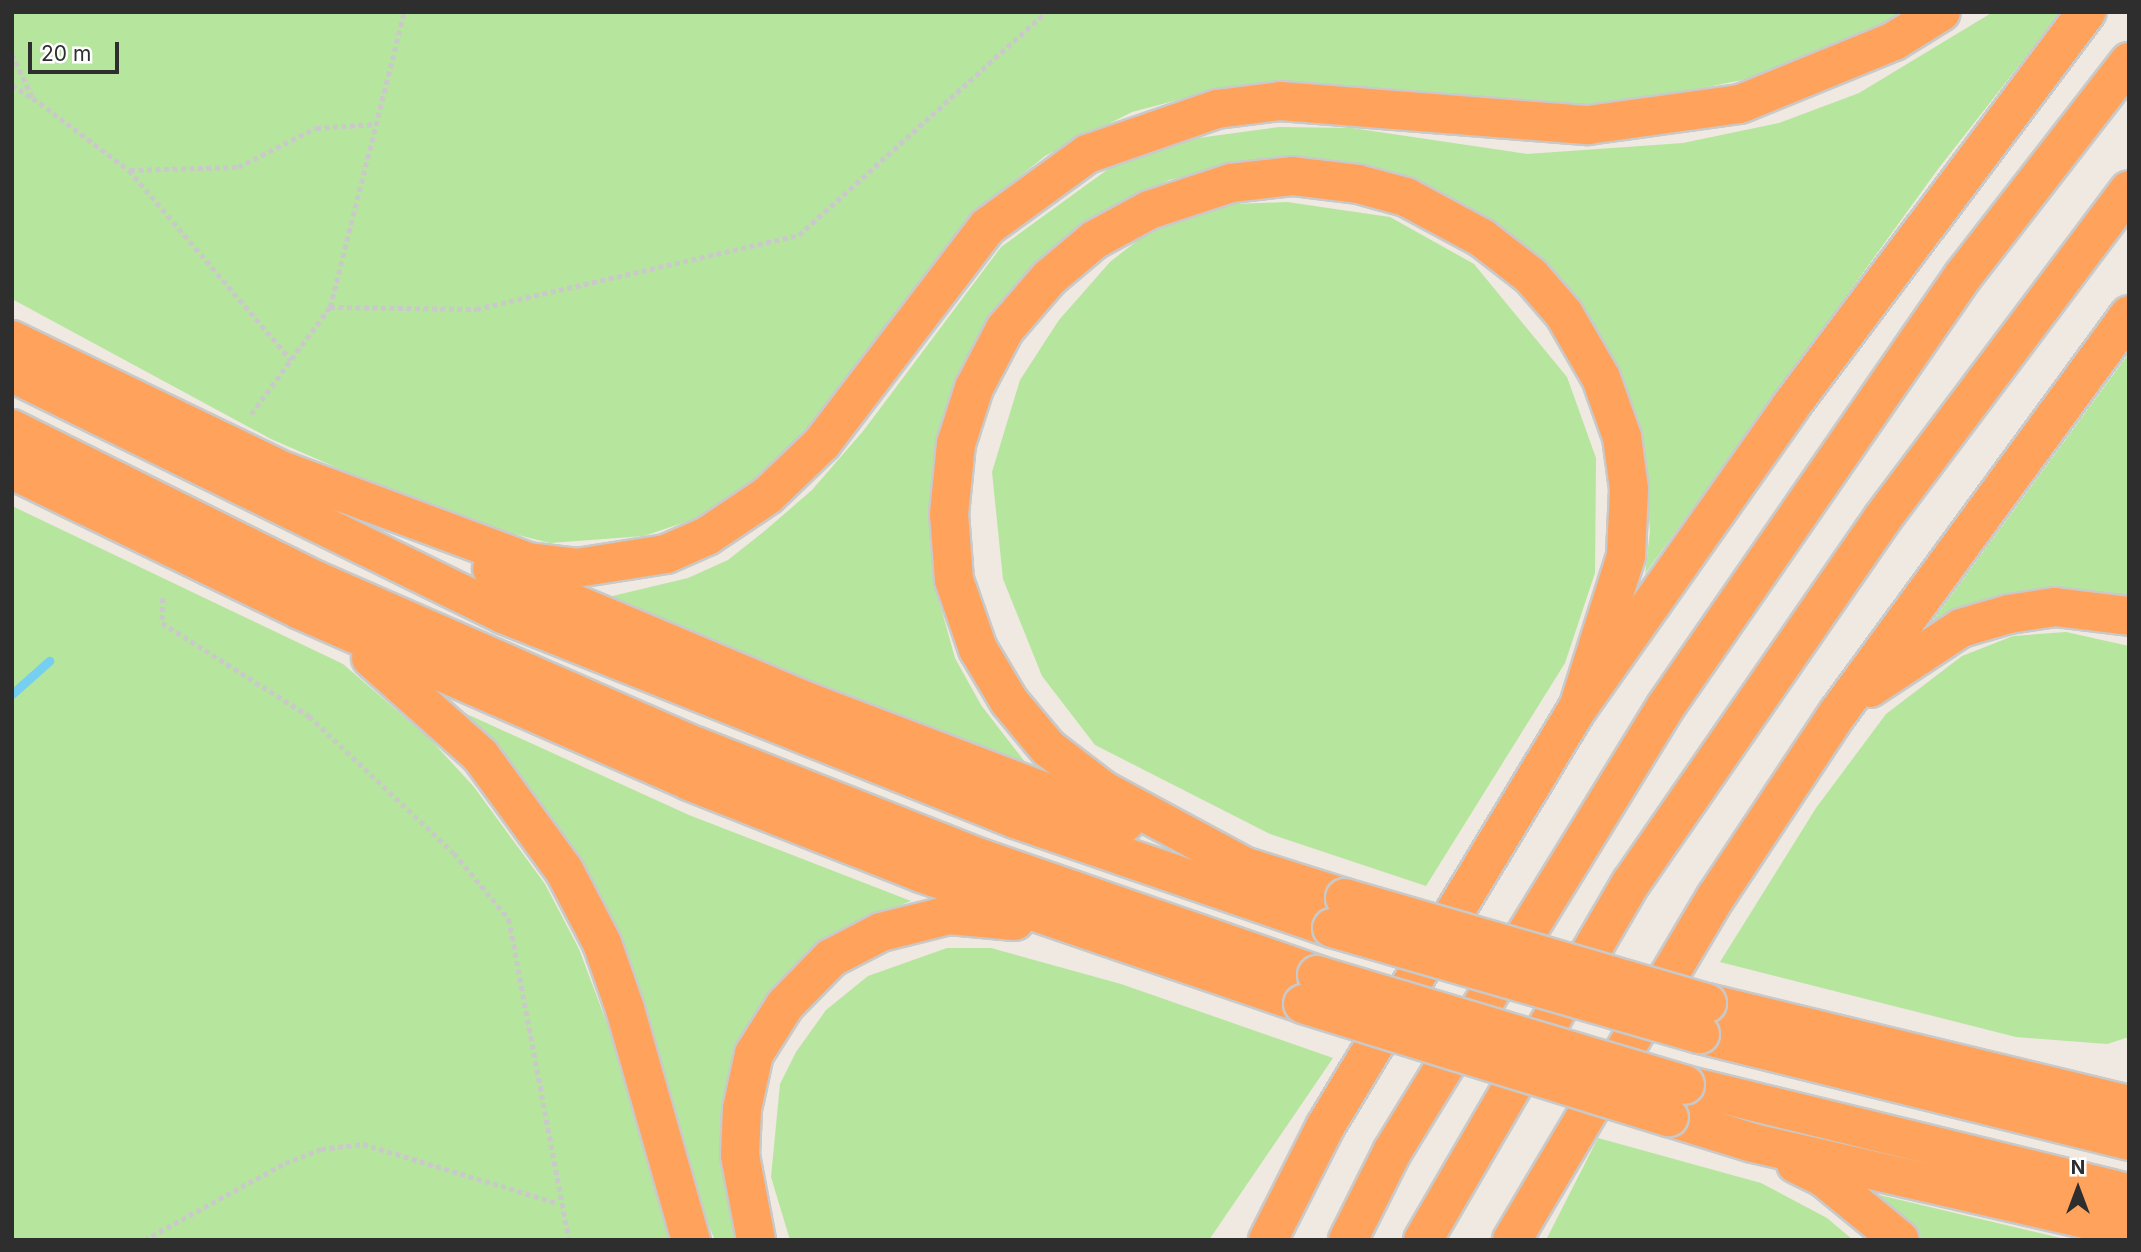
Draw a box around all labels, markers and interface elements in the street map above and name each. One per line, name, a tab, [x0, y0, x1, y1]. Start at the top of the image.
scale bar	[32, 28, 122, 72]
text: 20 m	[41, 41, 91, 66]
north arrow	[2043, 1154, 2113, 1224]
text: N	[2071, 1156, 2085, 1179]

